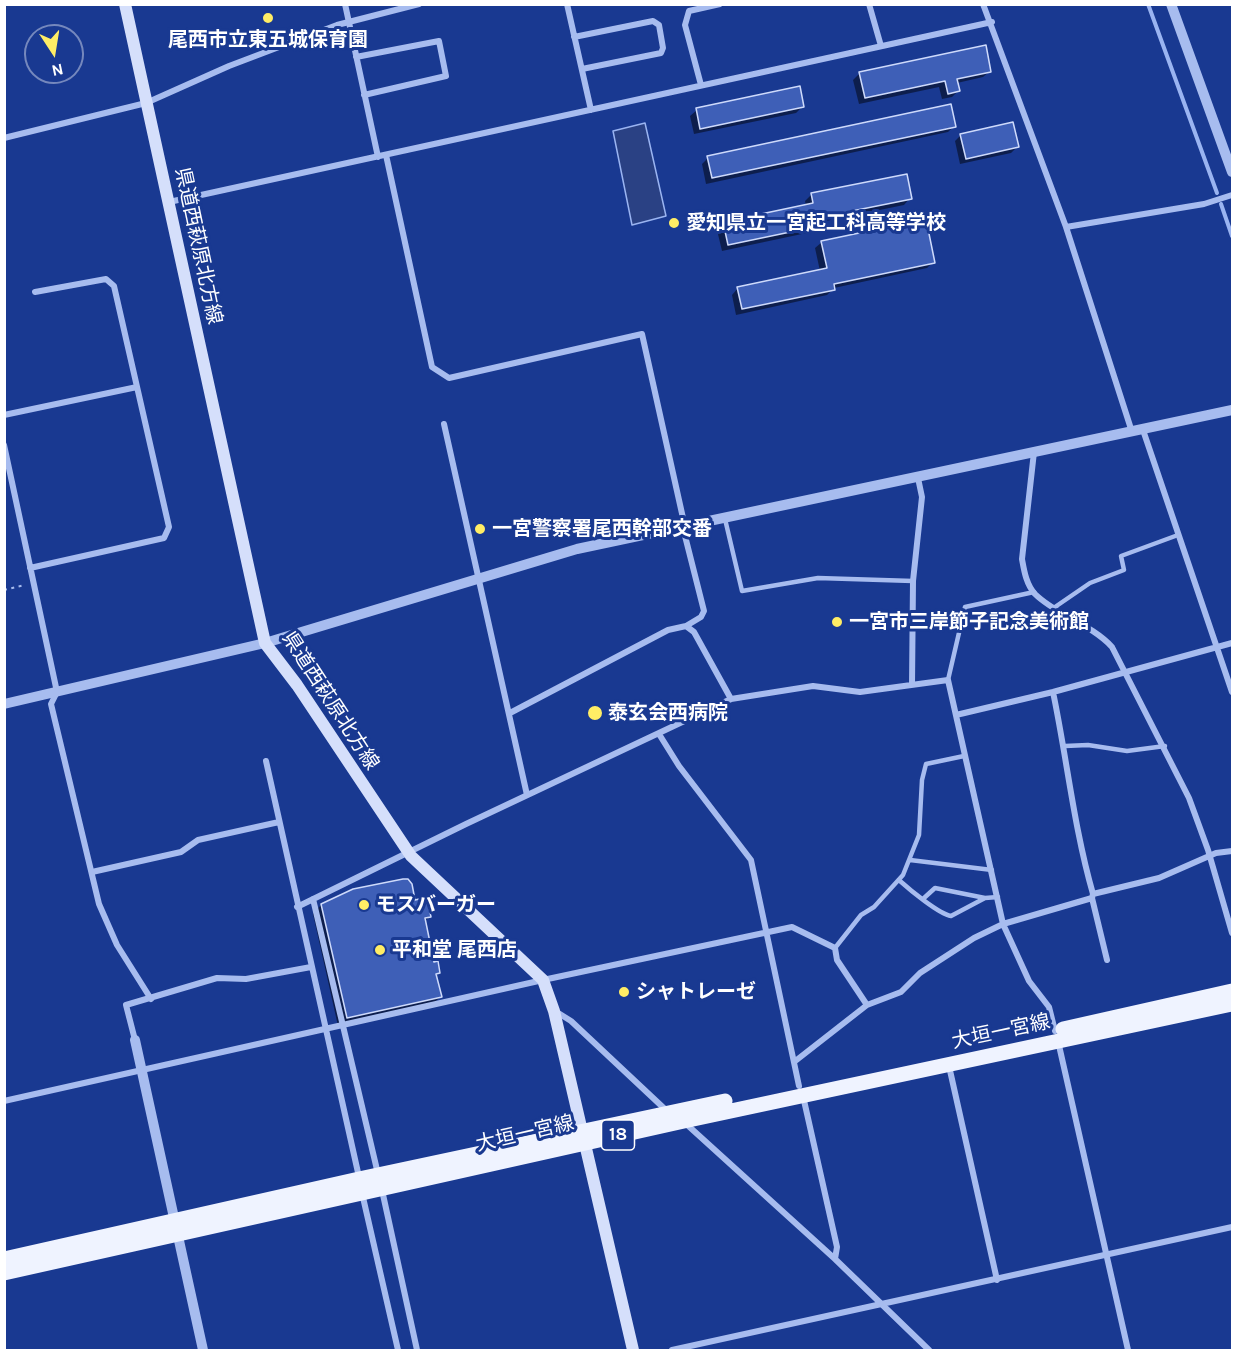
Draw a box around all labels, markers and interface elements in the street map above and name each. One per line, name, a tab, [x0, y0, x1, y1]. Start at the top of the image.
marker: 尾西市立東五城保育園	[261, 11, 275, 25]
north arrow	[24, 24, 84, 84]
place label: 尾西市立東五城保育園	[168, 28, 368, 52]
text: N	[50, 60, 65, 81]
street label: 県道西萩原北方線	[170, 165, 226, 327]
place label: 愛知県立一宮起工科高等学校	[686, 211, 946, 235]
marker: 愛知県立一宮起工科高等学校	[667, 216, 681, 230]
place label: 一宮警察署尾西幹部交番	[492, 517, 712, 541]
marker: 一宮警察署尾西幹部交番	[473, 522, 487, 536]
place label: 一宮市三岸節子記念美術館	[849, 610, 1089, 634]
marker: 一宮市三岸節子記念美術館	[830, 615, 844, 629]
street label: 県道西萩原北方線	[276, 627, 384, 775]
place label: 泰玄会西病院	[608, 701, 728, 725]
marker: 泰玄会西病院	[586, 704, 604, 722]
place label: モスバーガー	[376, 893, 496, 917]
marker: モスバーガー	[357, 898, 371, 912]
place label: 平和堂 尾西店	[392, 938, 517, 962]
marker: 平和堂 尾西店	[373, 943, 387, 957]
place label: シャトレーゼ	[636, 980, 756, 1004]
marker: シャトレーゼ	[617, 985, 631, 999]
street label: 大垣一宮線	[950, 1010, 1052, 1054]
street label: 大垣一宮線	[474, 1111, 576, 1157]
road number: 18	[602, 1120, 634, 1150]

